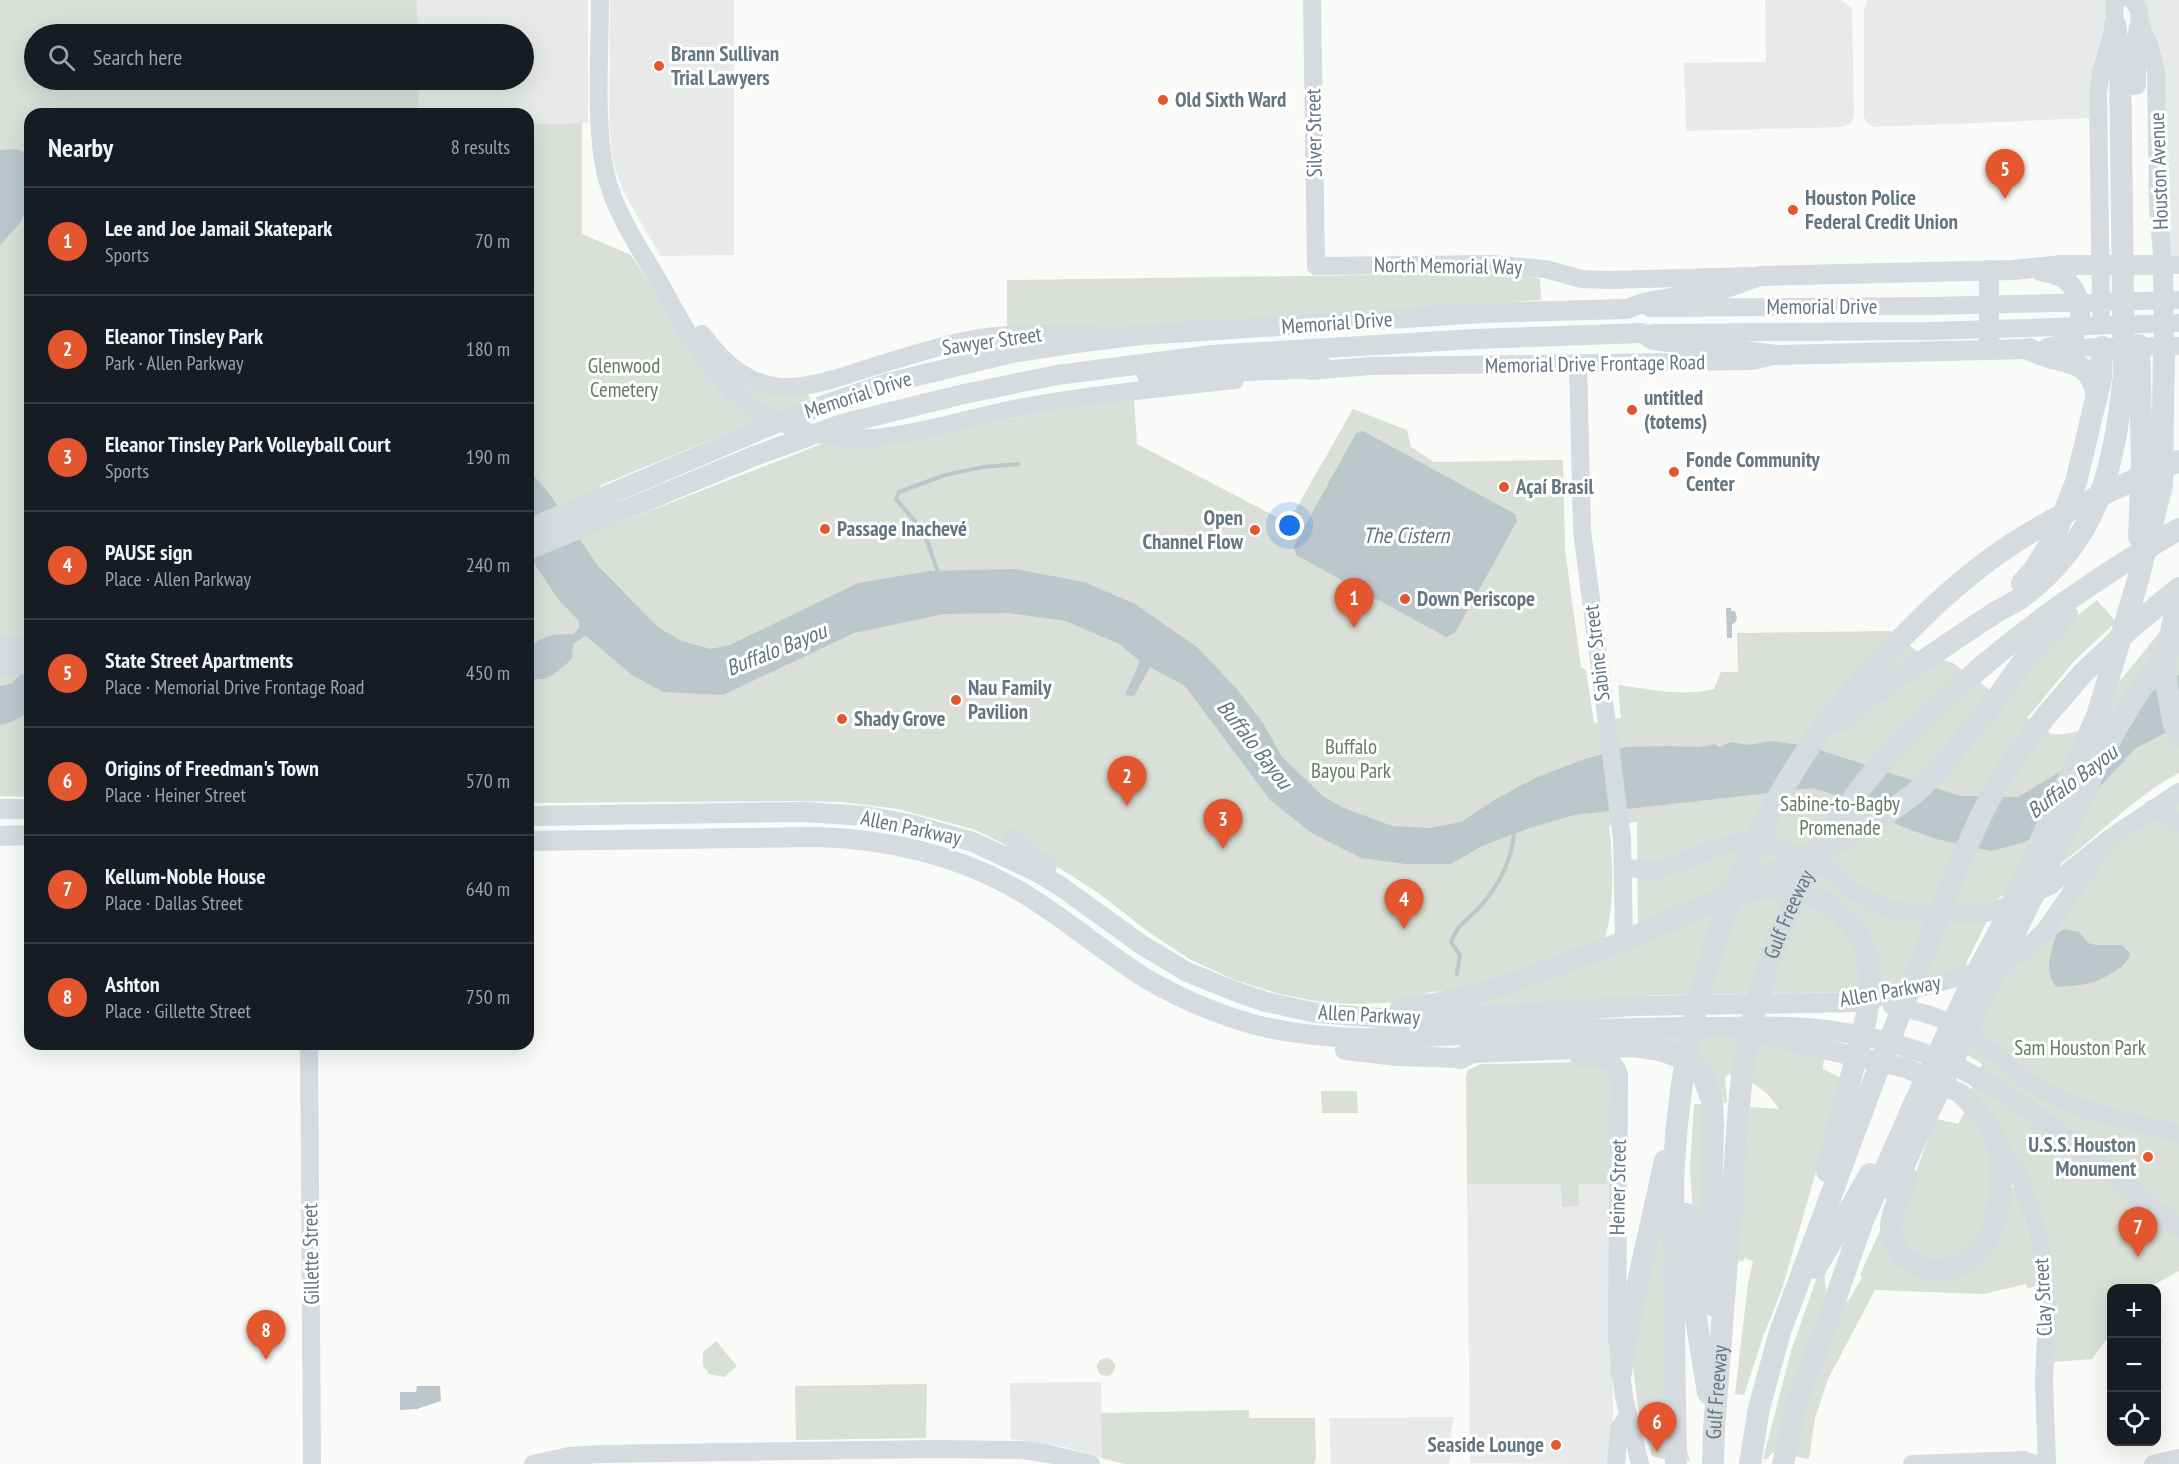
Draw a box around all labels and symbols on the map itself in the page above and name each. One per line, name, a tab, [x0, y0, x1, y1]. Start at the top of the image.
place label: Brann Sullivan Trial Lawyers	[671, 40, 779, 91]
marker: Brann Sullivan Trial Lawyers	[652, 59, 666, 73]
place label: Old Sixth Ward	[1175, 86, 1286, 113]
street label: Silver Street	[1299, 88, 1328, 178]
marker: Old Sixth Ward	[1156, 93, 1170, 107]
street label: Houston Avenue	[2143, 112, 2174, 230]
pin: 5	[1986, 150, 2024, 199]
place label: Houston Police Federal Credit Union	[1805, 184, 1958, 235]
marker: Houston Police Federal Credit Union	[1786, 203, 1800, 217]
street label: North Memorial Way	[1374, 251, 1522, 280]
street label: Memorial Drive	[1766, 293, 1878, 320]
street label: Memorial Drive	[1281, 305, 1393, 340]
street label: Sawyer Street	[940, 320, 1044, 361]
street label: Memorial Drive Frontage Road	[1485, 348, 1705, 379]
park label: Glenwood Cemetery	[588, 352, 660, 403]
street label: Memorial Drive	[801, 365, 915, 425]
place label: untitled (totems)	[1644, 384, 1707, 435]
marker: untitled (totems)	[1625, 403, 1639, 417]
place label: Fonde Community Center	[1686, 446, 1820, 497]
marker: Fonde Community Center	[1667, 465, 1681, 479]
place label: Açaí Brasil	[1515, 473, 1594, 500]
marker: Açaí Brasil	[1497, 480, 1511, 494]
place label: Open Channel Flow	[1142, 504, 1243, 555]
your location	[1275, 511, 1304, 540]
place label: Passage Inachevé	[837, 515, 967, 542]
water label: The Cistern	[1363, 521, 1450, 549]
marker: Passage Inachevé	[818, 522, 832, 536]
marker: Open Channel Flow	[1248, 523, 1262, 537]
pin: 1	[1334, 578, 1374, 628]
place label: Down Periscope	[1417, 585, 1535, 612]
marker: Down Periscope	[1398, 592, 1412, 606]
street label: Sabine Street	[1577, 603, 1616, 703]
water label: Buffalo Bayou	[722, 616, 832, 682]
place label: Nau Family Pavilion	[968, 674, 1052, 725]
marker: Nau Family Pavilion	[949, 693, 963, 707]
water label: Buffalo Bayou	[1211, 694, 1299, 795]
place label: Shady Grove	[854, 705, 946, 732]
marker: Shady Grove	[835, 712, 849, 726]
park label: Buffalo Bayou Park	[1311, 733, 1391, 784]
water label: Buffalo Bayou	[2021, 737, 2124, 824]
pin: 2	[1108, 756, 1146, 806]
park label: Sabine-to-Bagby Promenade	[1780, 790, 1900, 841]
pin: 3	[1204, 800, 1242, 849]
street label: Allen Parkway	[858, 804, 964, 851]
street label: Gulf Freeway	[1757, 865, 1820, 962]
pin: 4	[1384, 880, 1424, 929]
street label: Allen Parkway	[1837, 968, 1943, 1013]
street label: Allen Parkway	[1317, 998, 1421, 1031]
park label: Sam Houston Park	[2014, 1034, 2146, 1061]
place label: U.S.S. Houston Monument	[2028, 1131, 2136, 1182]
street label: Heiner Street	[1603, 1139, 1632, 1235]
marker: U.S.S. Houston Monument	[2141, 1150, 2155, 1164]
street label: Gillette Street	[296, 1203, 325, 1305]
pin: 7	[2118, 1208, 2158, 1257]
street label: Clay Street	[2027, 1257, 2058, 1337]
pin: 8	[246, 1310, 286, 1360]
street label: Gulf Freeway	[1700, 1344, 1733, 1440]
pin: 6	[1638, 1402, 1676, 1452]
place label: Seaside Lounge	[1428, 1431, 1544, 1458]
marker: Seaside Lounge	[1549, 1438, 1563, 1452]

